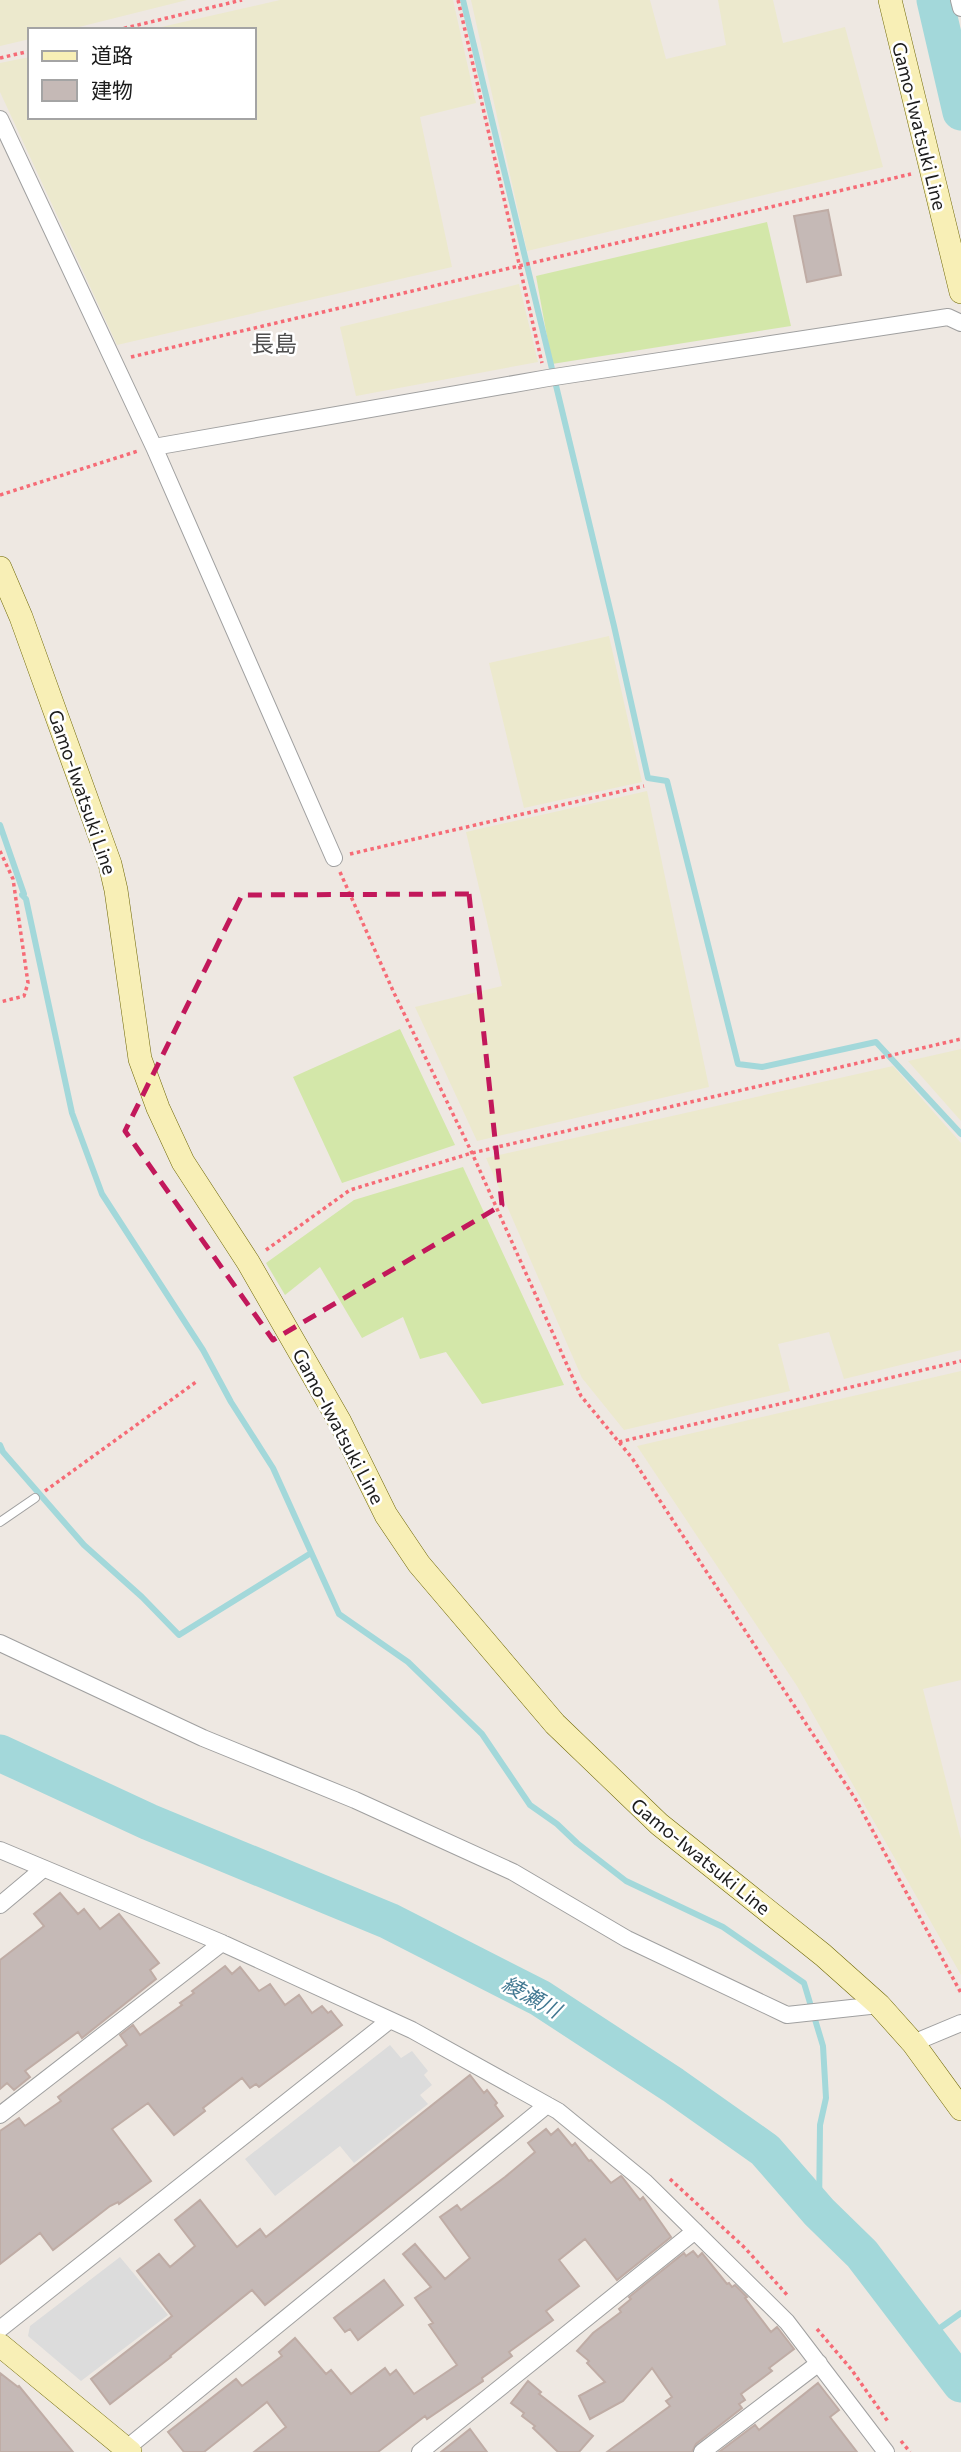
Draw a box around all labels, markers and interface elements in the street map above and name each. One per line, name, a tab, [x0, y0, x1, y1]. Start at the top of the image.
legend	[28, 28, 256, 119]
street label: Gamo-Iwatsuki Line	[888, 39, 952, 213]
text: 道路	[91, 42, 133, 67]
text: 建物	[91, 77, 133, 102]
district label: 長島	[251, 329, 297, 357]
street label: Gamo-Iwatsuki Line	[44, 707, 122, 877]
street label: Gamo-Iwatsuki Line	[288, 1344, 390, 1508]
street label: Gamo-Iwatsuki Line	[627, 1793, 775, 1919]
water label: 綾瀬川	[498, 1970, 567, 2023]

